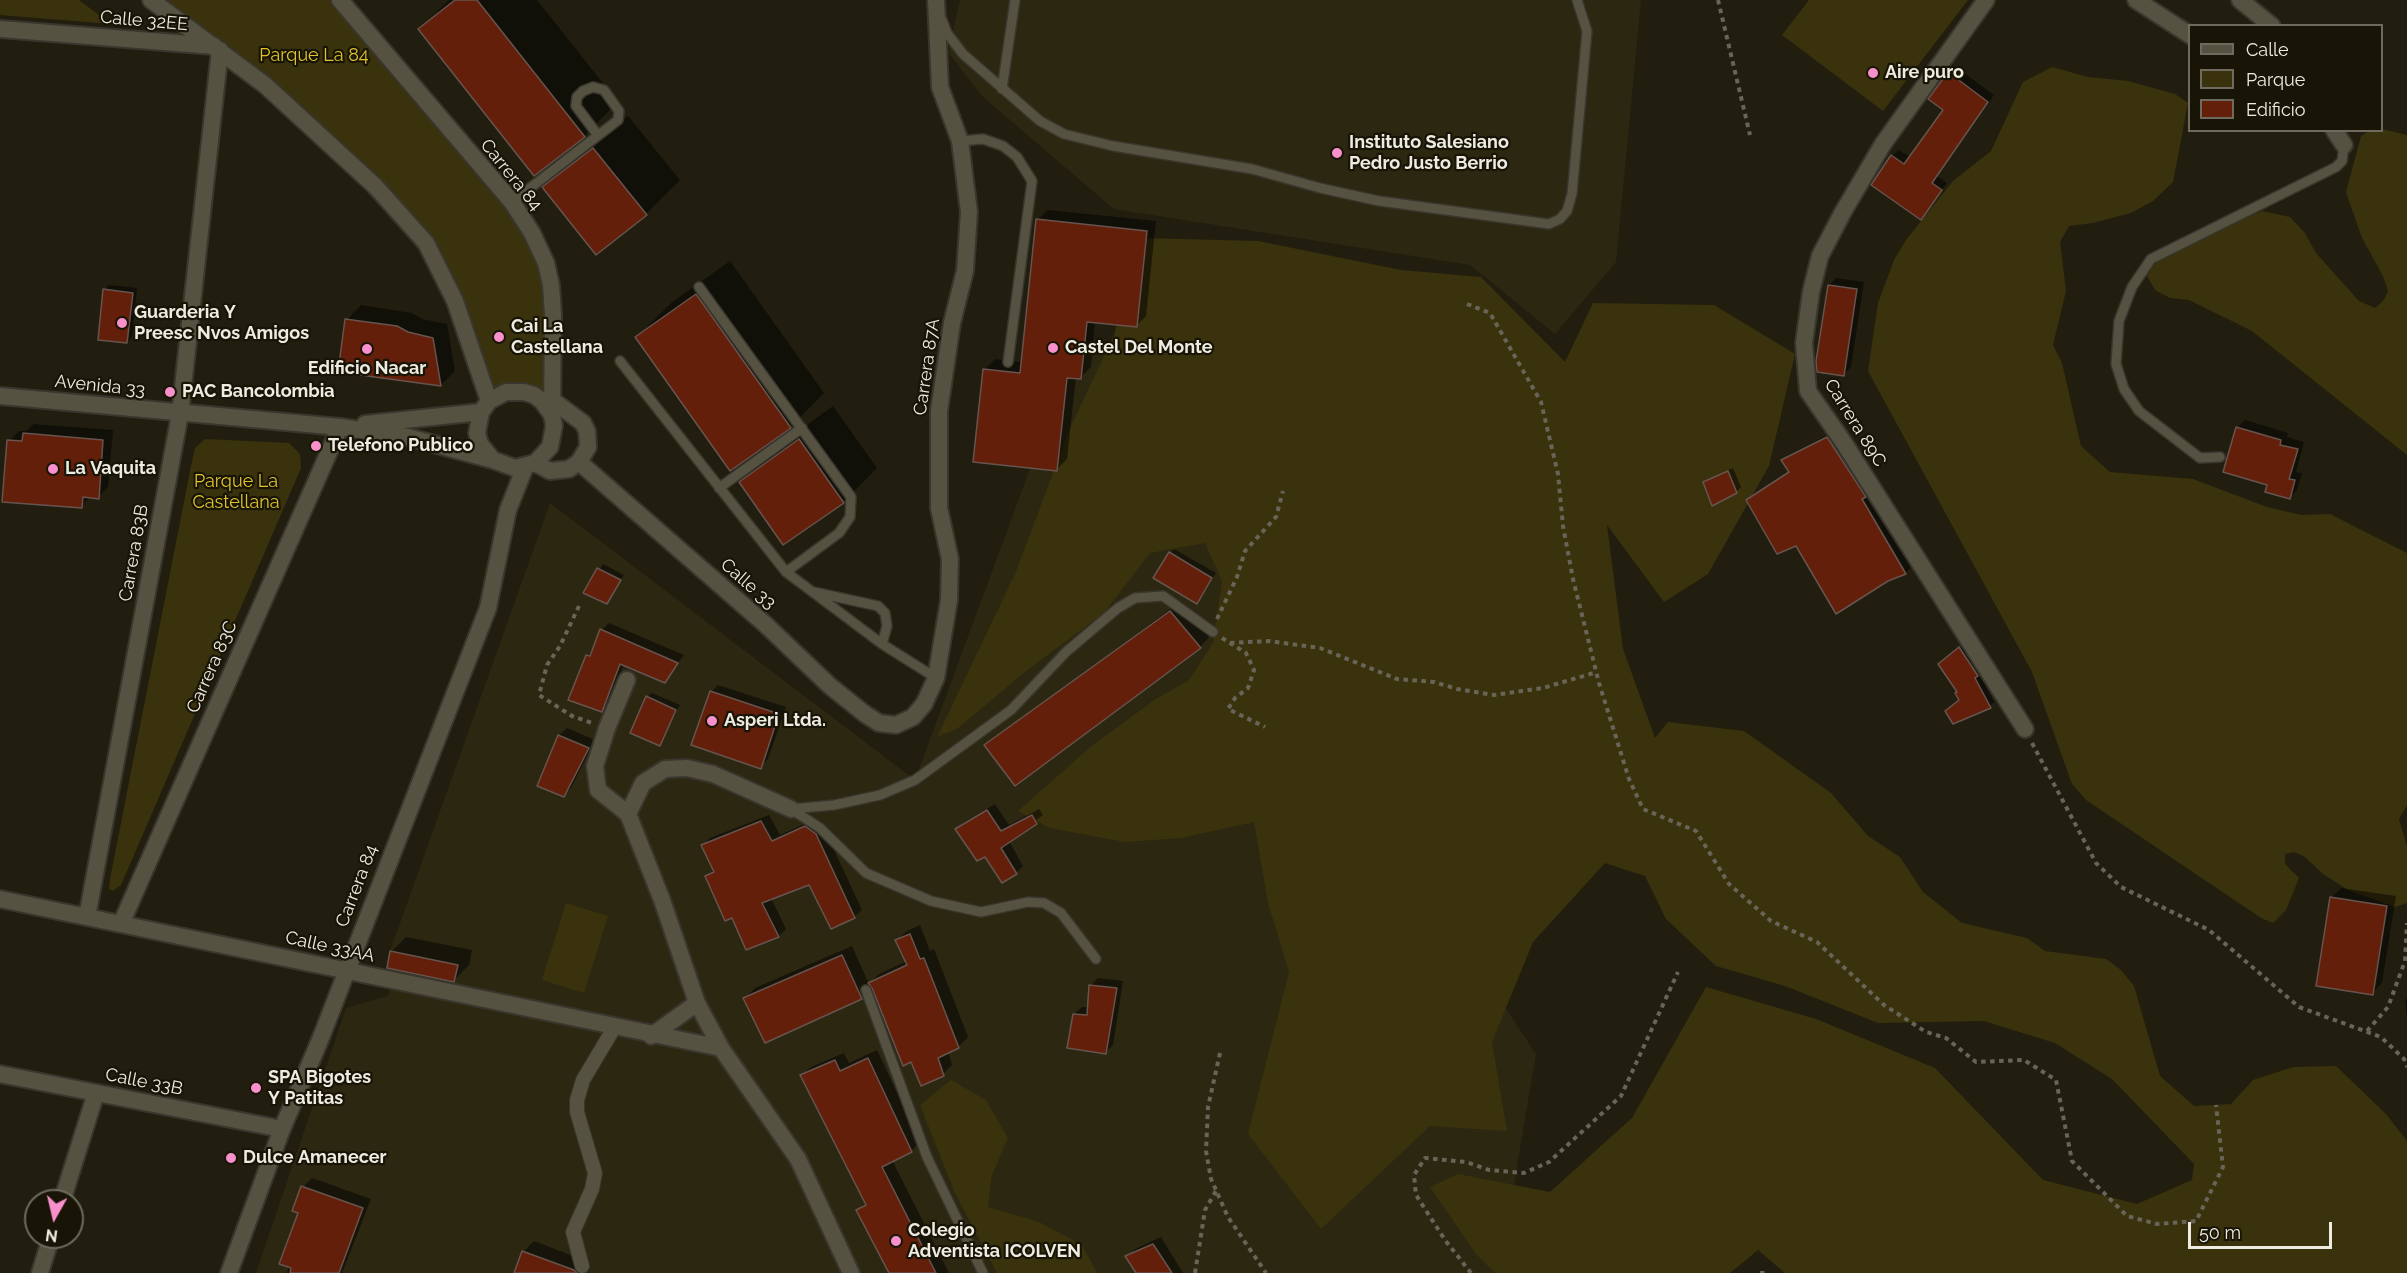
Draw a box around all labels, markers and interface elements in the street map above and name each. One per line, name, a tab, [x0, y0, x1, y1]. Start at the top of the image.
street label: Calle 32EE	[99, 6, 189, 36]
legend	[2188, 24, 2383, 132]
text: Calle	[2246, 39, 2289, 60]
park label: Parque La 84	[259, 45, 369, 67]
place label: Aire puro	[1885, 62, 1964, 84]
marker: Aire puro	[1866, 66, 1880, 80]
text: Parque	[2246, 69, 2305, 90]
text: Edificio	[2246, 99, 2305, 120]
place label: Instituto Salesiano Pedro Justo Berrio	[1349, 132, 1509, 174]
street label: Carrera 84	[475, 135, 547, 215]
marker: Instituto Salesiano Pedro Justo Berrio	[1330, 146, 1344, 160]
place label: Guarderia Y Preesc Nvos Amigos	[134, 302, 309, 344]
marker: Guarderia Y Preesc Nvos Amigos	[115, 316, 129, 330]
place label: Cai La Castellana	[511, 316, 603, 358]
street label: Carrera 87A	[910, 317, 944, 417]
marker: Cai La Castellana	[492, 330, 506, 344]
place label: Castel Del Monte	[1065, 337, 1213, 359]
marker: Castel Del Monte	[1046, 341, 1060, 355]
marker: Edificio Nacar	[360, 342, 374, 356]
place label: Edificio Nacar	[308, 358, 426, 380]
street label: Avenida 33	[54, 371, 146, 401]
street label: Carrera 89C	[1820, 375, 1890, 471]
place label: PAC Bancolombia	[182, 381, 335, 403]
marker: PAC Bancolombia	[163, 385, 177, 399]
place label: Telefono Publico	[328, 435, 473, 457]
marker: Telefono Publico	[309, 439, 323, 453]
place label: La Vaquita	[65, 458, 156, 480]
marker: La Vaquita	[46, 462, 60, 476]
park label: Parque La Castellana	[192, 471, 280, 514]
street label: Carrera 83B	[115, 503, 153, 603]
street label: Calle 33	[716, 554, 780, 614]
street label: Carrera 83C	[182, 618, 242, 716]
place label: Asperi Ltda.	[724, 710, 826, 732]
marker: Asperi Ltda.	[705, 714, 719, 728]
street label: Carrera 84	[331, 842, 383, 930]
street label: Calle 33AA	[283, 927, 377, 967]
street label: Calle 33B	[103, 1064, 185, 1100]
place label: SPA Bigotes Y Patitas	[268, 1067, 371, 1110]
marker: SPA Bigotes Y Patitas	[249, 1081, 263, 1095]
place label: Dulce Amanecer	[243, 1147, 387, 1169]
marker: Dulce Amanecer	[224, 1151, 238, 1165]
north arrow	[24, 1189, 84, 1249]
scale bar	[2191, 1210, 2335, 1248]
place label: Colegio Adventista ICOLVEN	[908, 1220, 1081, 1262]
text: 50 m	[2199, 1222, 2241, 1243]
text: N	[44, 1225, 59, 1246]
marker: Colegio Adventista ICOLVEN	[889, 1234, 903, 1248]

